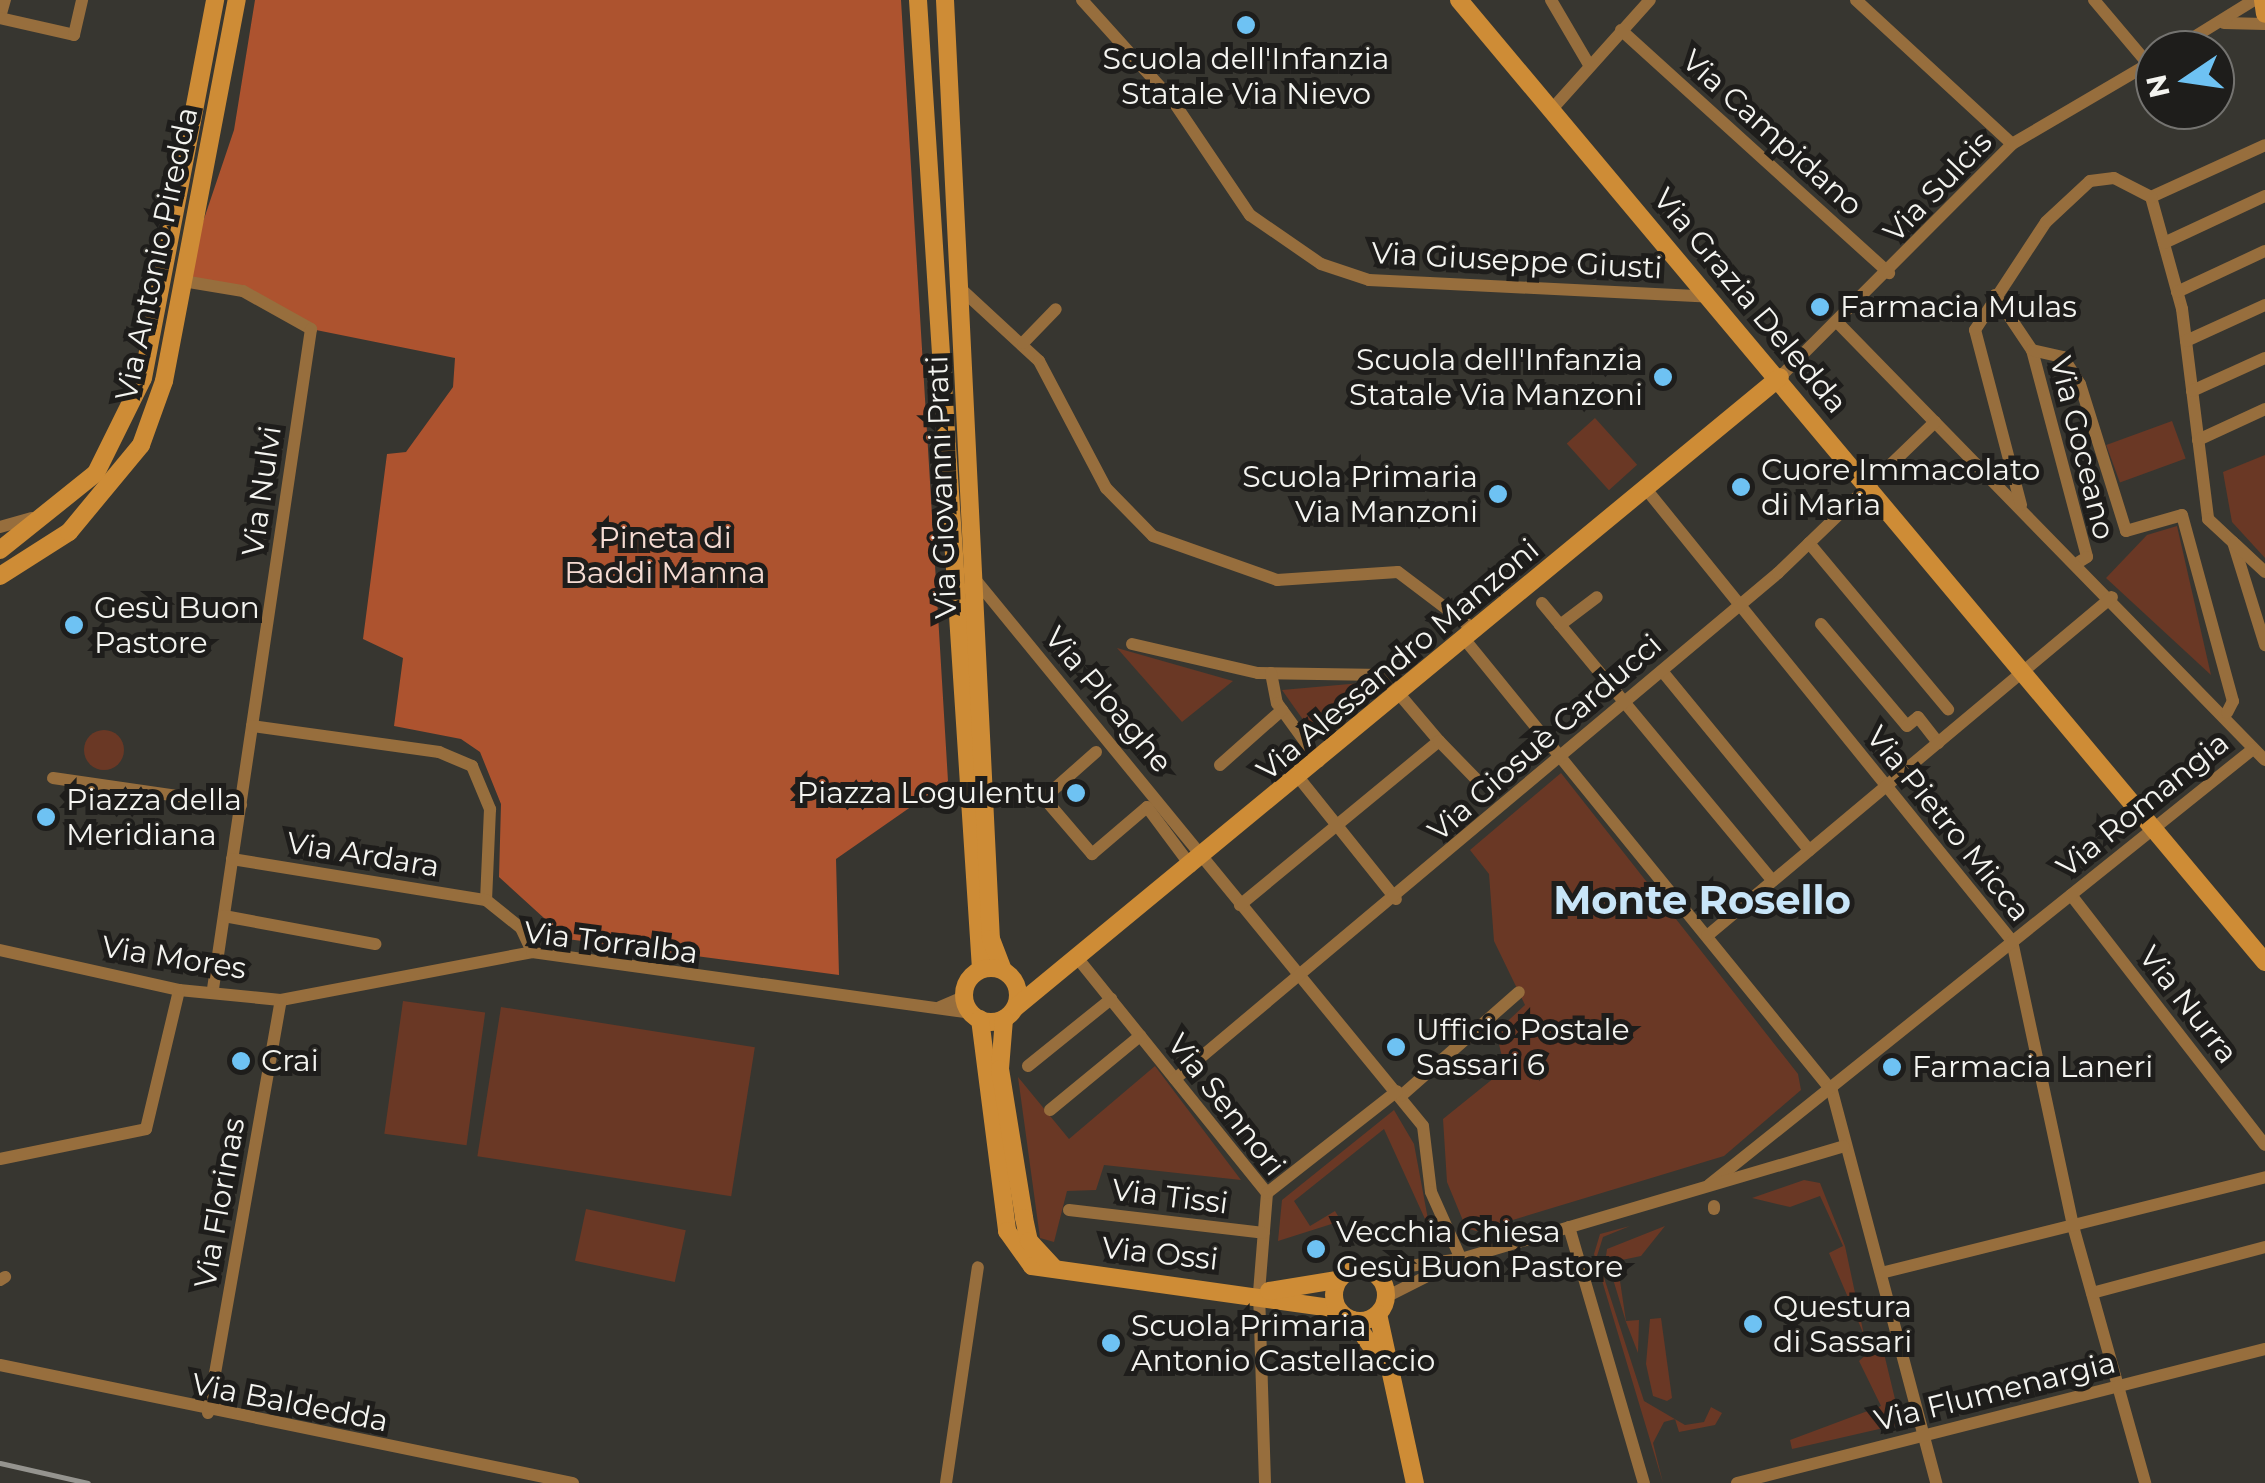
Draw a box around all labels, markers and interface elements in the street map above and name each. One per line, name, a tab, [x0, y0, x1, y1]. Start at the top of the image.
marker: Scuola dell'Infanzia Statale Via Nievo	[1235, 14, 1257, 36]
north arrow	[2135, 30, 2235, 130]
place label: Scuola dell'Infanzia Statale Via Nievo	[1103, 41, 1389, 112]
street label: Via Campidano	[1674, 43, 1870, 223]
text: N	[2139, 71, 2177, 101]
street label: Via Antonio Piredda	[108, 104, 206, 404]
street label: Via Sulcis	[1876, 124, 2000, 250]
street label: Via Grazia Deledda	[1646, 181, 1854, 421]
street label: Via Giuseppe Giusti	[1371, 235, 1663, 287]
place label: Farmacia Mulas	[1840, 289, 2077, 325]
marker: Farmacia Mulas	[1809, 296, 1831, 318]
place label: Scuola dell'Infanzia Statale Via Manzoni	[1349, 342, 1643, 412]
street label: Via Goceano	[2042, 353, 2122, 543]
street label: Via Giovanni Prati	[919, 355, 965, 619]
marker: Scuola dell'Infanzia Statale Via Manzoni	[1652, 366, 1674, 388]
street label: Via Nulvi	[235, 424, 289, 558]
place label: Cuore Immacolato di Maria	[1761, 452, 2040, 522]
place label: Scuola Primaria Via Manzoni	[1242, 459, 1478, 530]
marker: Cuore Immacolato di Maria	[1730, 476, 1752, 498]
marker: Scuola Primaria Via Manzoni	[1487, 483, 1509, 505]
park label: Pineta di Baddi Manna	[564, 520, 766, 590]
street label: Via Alessandro Manzoni	[1250, 532, 1546, 788]
place label: Gesù Buon Pastore	[94, 590, 260, 660]
marker: Gesù Buon Pastore	[63, 614, 85, 636]
street label: Via Ploaghe	[1037, 620, 1179, 780]
street label: Via Giosuè Carducci	[1421, 627, 1669, 849]
street label: Via Pietro Micca	[1858, 719, 2038, 929]
street label: Via Romangia	[2050, 725, 2236, 885]
place label: Piazza Logulentu	[797, 775, 1056, 811]
place label: Piazza della Meridiana	[66, 782, 242, 852]
marker: Piazza Logulentu	[1065, 782, 1087, 804]
marker: Piazza della Meridiana	[35, 806, 57, 828]
street label: Via Ardara	[284, 825, 442, 885]
district label: Monte Rosello	[1553, 876, 1851, 924]
street label: Via Torralba	[522, 914, 700, 972]
street label: Via Mores	[99, 929, 249, 987]
street label: Via Nurra	[2131, 939, 2245, 1071]
place label: Ufficio Postale Sassari 6	[1416, 1012, 1630, 1082]
street label: Via Sennori	[1160, 1027, 1292, 1183]
marker: Ufficio Postale Sassari 6	[1385, 1036, 1407, 1058]
place label: Crai	[261, 1043, 319, 1079]
place label: Farmacia Laneri	[1912, 1049, 2153, 1085]
marker: Crai	[230, 1050, 252, 1072]
marker: Farmacia Laneri	[1881, 1056, 1903, 1078]
street label: Via Florinas	[187, 1115, 253, 1291]
street label: Via Tissi	[1110, 1172, 1230, 1222]
place label: Vecchia Chiesa Gesù Buon Pastore	[1336, 1214, 1623, 1284]
street label: Via Ossi	[1100, 1230, 1220, 1278]
marker: Vecchia Chiesa Gesù Buon Pastore	[1305, 1238, 1327, 1260]
place label: Questura di Sassari	[1773, 1289, 1912, 1360]
place label: Scuola Primaria Antonio Castellaccio	[1131, 1308, 1435, 1378]
marker: Questura di Sassari	[1742, 1313, 1764, 1335]
marker: Scuola Primaria Antonio Castellaccio	[1100, 1332, 1122, 1354]
street label: Via Flumenargia	[1871, 1345, 2119, 1439]
street label: Via Baldedda	[189, 1366, 391, 1440]

